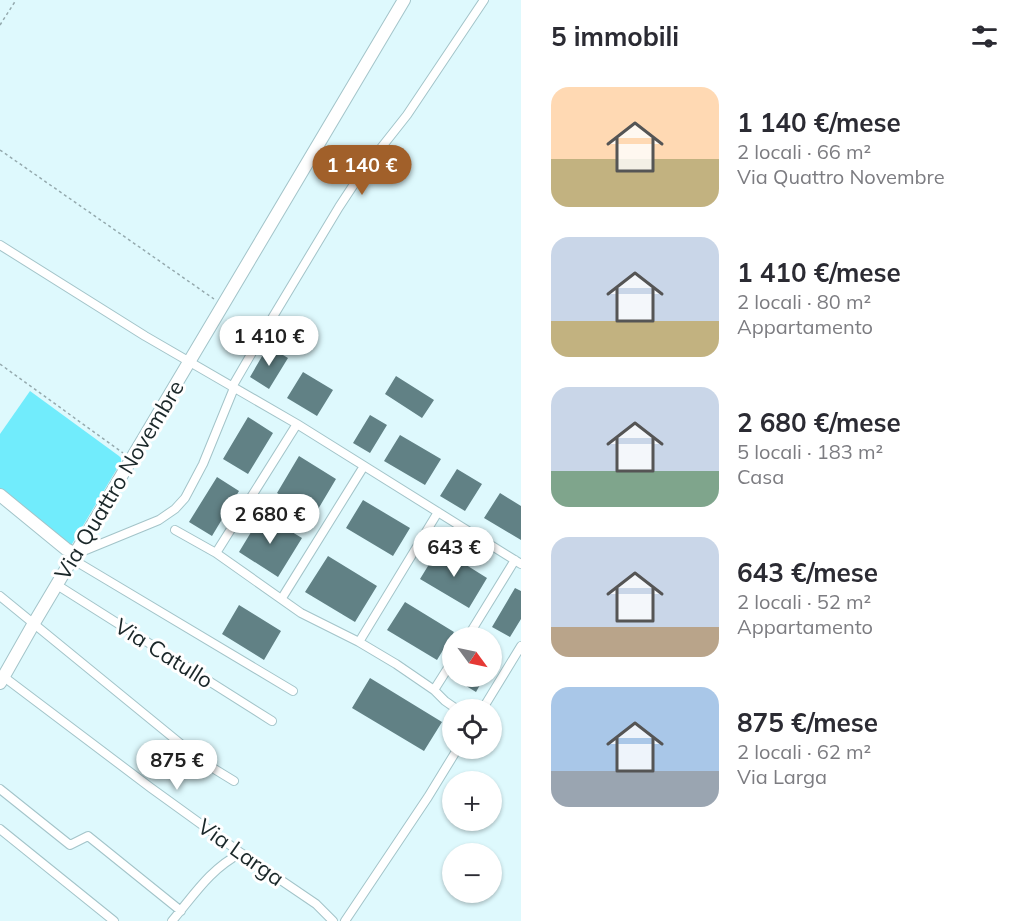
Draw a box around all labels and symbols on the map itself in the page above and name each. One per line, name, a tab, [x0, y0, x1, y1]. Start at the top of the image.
pin: 1 140 €	[307, 145, 417, 196]
pin: 1 410 €	[214, 316, 324, 367]
street label: Via Quattro Novembre	[48, 375, 190, 585]
pin: 2 680 €	[215, 494, 325, 545]
pin: 643 €	[412, 527, 496, 578]
street label: Via Catullo	[110, 612, 218, 694]
north arrow	[442, 627, 502, 687]
pin: 875 €	[135, 740, 219, 791]
street label: Via Larga	[192, 812, 290, 892]

